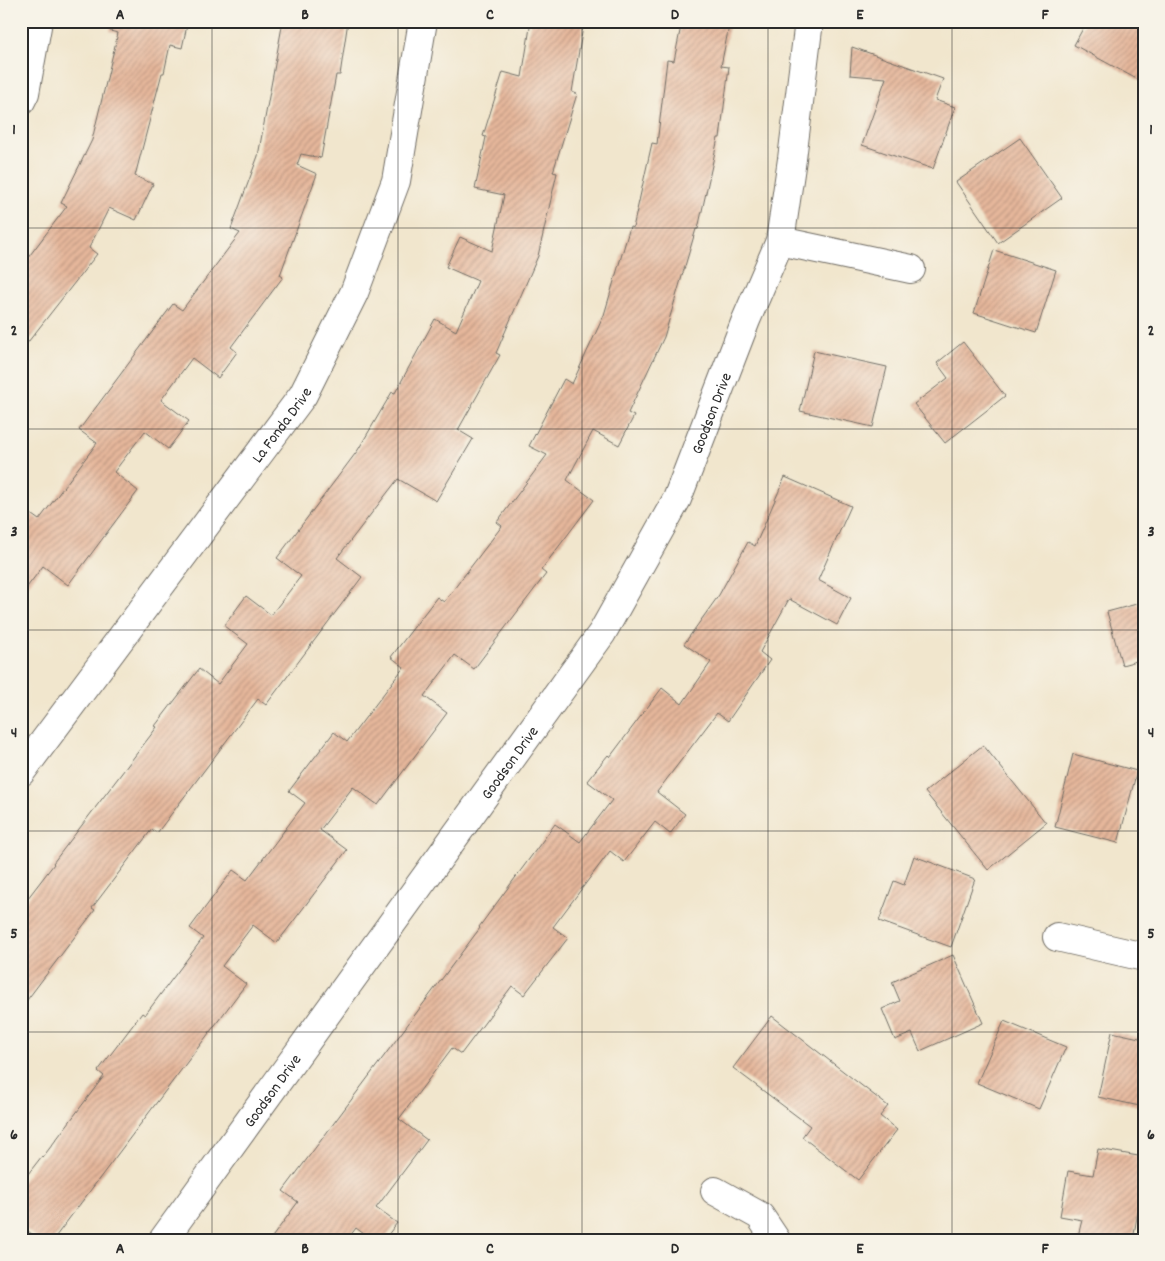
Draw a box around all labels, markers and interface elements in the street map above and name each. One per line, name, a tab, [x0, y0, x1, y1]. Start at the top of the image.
text: A	[116, 4, 125, 27]
text: B	[301, 4, 309, 27]
text: C	[486, 4, 494, 27]
text: D	[671, 4, 680, 27]
text: E	[856, 4, 864, 27]
text: F	[1041, 4, 1049, 27]
text: 1	[12, 119, 16, 142]
text: 1	[1149, 119, 1153, 142]
text: 2	[11, 320, 18, 343]
text: 2	[1148, 320, 1155, 343]
street label: Goodson Drive	[686, 370, 739, 458]
street label: La Fonda Drive	[247, 384, 319, 468]
text: 3	[10, 521, 18, 544]
text: 3	[1147, 521, 1155, 544]
text: 4	[11, 722, 17, 745]
street label: Goodson Drive	[476, 722, 545, 805]
text: 4	[1148, 722, 1154, 745]
text: 5	[10, 923, 18, 946]
text: 5	[1147, 923, 1155, 946]
street label: Goodson Drive	[239, 1050, 308, 1133]
text: 6	[10, 1124, 18, 1147]
text: 6	[1147, 1124, 1155, 1147]
text: A	[116, 1238, 125, 1261]
text: B	[301, 1238, 309, 1261]
text: C	[486, 1238, 494, 1261]
text: D	[671, 1238, 680, 1261]
text: E	[856, 1238, 864, 1261]
text: F	[1041, 1238, 1049, 1261]

